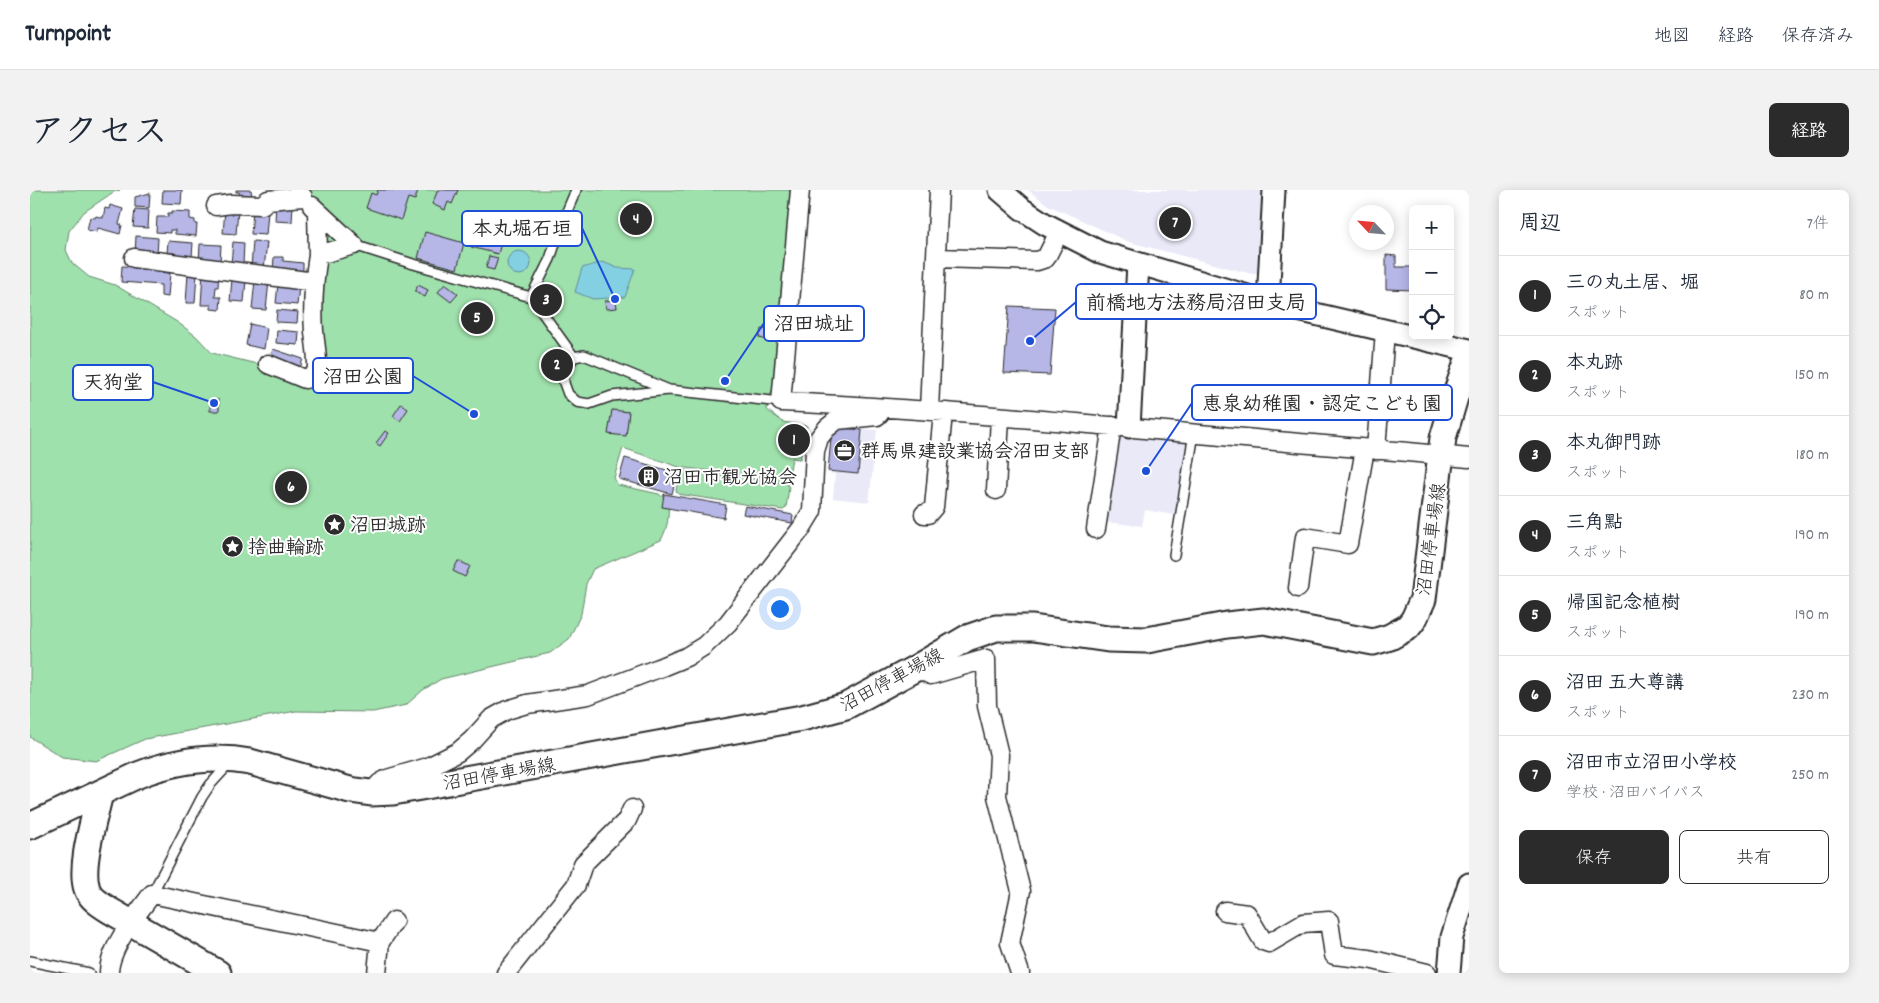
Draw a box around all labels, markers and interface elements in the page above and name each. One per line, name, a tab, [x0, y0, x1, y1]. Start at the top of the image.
text: Turnpoint	[25, 18, 111, 52]
text: 地図	[1654, 25, 1690, 50]
text: 経路	[1718, 25, 1754, 50]
text: 保存済み	[1782, 25, 1854, 50]
button: 経路	[1769, 103, 1849, 157]
text: アクセス	[30, 110, 168, 160]
pin: 4	[620, 200, 652, 238]
pin: 7	[1159, 204, 1191, 242]
north arrow	[1349, 205, 1394, 250]
map controls	[1409, 205, 1454, 340]
button: +	[1409, 205, 1454, 250]
text: 周辺	[1519, 210, 1561, 240]
callout: 本丸堀石垣	[462, 211, 582, 246]
text: 7件	[1807, 213, 1829, 236]
text: 本丸堀石垣	[472, 217, 572, 245]
button: −	[1409, 250, 1454, 295]
text: 三の丸土居、堀	[1566, 271, 1699, 298]
pin: 3	[530, 281, 562, 319]
callout: 前橋地方法務局沼田支局	[1076, 284, 1316, 319]
text: 1	[1533, 284, 1537, 307]
text: 80 m	[1799, 284, 1829, 307]
text: 前橋地方法務局沼田支局	[1086, 291, 1306, 319]
button: locate	[1409, 295, 1454, 340]
pin: 5	[461, 299, 493, 337]
text: スポット	[1566, 302, 1630, 325]
callout: 沼田城址	[764, 306, 864, 341]
text: 沼田城址	[774, 312, 854, 340]
pin: 2	[541, 346, 573, 384]
text: 本丸跡	[1566, 351, 1623, 378]
callout: 沼田公園	[313, 358, 413, 393]
text: 2	[1532, 364, 1539, 387]
text: 150 m	[1795, 364, 1829, 387]
callout: 天狗堂	[73, 365, 153, 400]
text: 沼田公園	[323, 365, 403, 393]
text: 天狗堂	[83, 371, 143, 399]
text: スポット	[1566, 382, 1630, 405]
callout: 恵泉幼稚園・認定こども園	[1192, 385, 1452, 420]
text: 恵泉幼稚園・認定こども園	[1202, 392, 1442, 420]
pin: 1	[778, 421, 810, 459]
text: 本丸御門跡	[1566, 431, 1661, 458]
office icon: 群馬県建設業協会沼田支部	[833, 438, 857, 462]
place label: 群馬県建設業協会沼田支部	[861, 440, 1089, 467]
text: 3	[1531, 444, 1539, 467]
text: 180 m	[1796, 444, 1829, 467]
text: スポット	[1566, 462, 1630, 485]
building icon: 沼田市観光協会	[636, 464, 660, 488]
place label: 沼田市観光協会	[664, 466, 797, 493]
pin: 6	[275, 468, 307, 506]
street label: 沼田停車場線	[1412, 481, 1455, 598]
text: 三角點	[1566, 511, 1623, 538]
place icon: 沼田城跡	[322, 512, 346, 536]
place label: 沼田城跡	[350, 514, 426, 541]
text: 4	[1532, 524, 1538, 547]
text: 190 m	[1795, 524, 1829, 547]
place icon: 捨曲輪跡	[220, 534, 244, 558]
place label: 捨曲輪跡	[248, 536, 324, 563]
text: スポット	[1566, 542, 1630, 565]
text: 帰国記念植樹	[1566, 591, 1680, 618]
your location	[767, 596, 793, 622]
text: 5	[1531, 604, 1539, 627]
text: 190 m	[1795, 604, 1829, 627]
text: スポット	[1566, 622, 1630, 645]
street label: 沼田停車場線	[836, 643, 949, 721]
text: 沼田 五大尊講	[1566, 671, 1684, 698]
text: 6	[1531, 684, 1539, 707]
text: 230 m	[1792, 684, 1829, 707]
text: スポット	[1566, 702, 1630, 725]
text: 沼田市立沼田小学校	[1566, 751, 1737, 778]
street label: 沼田停車場線	[441, 753, 558, 800]
text: 7	[1532, 764, 1538, 787]
text: 250 m	[1791, 764, 1829, 787]
text: 学校 · 沼田バイパス	[1566, 782, 1705, 805]
button: 保存	[1519, 830, 1669, 884]
button: 共有	[1679, 830, 1829, 884]

